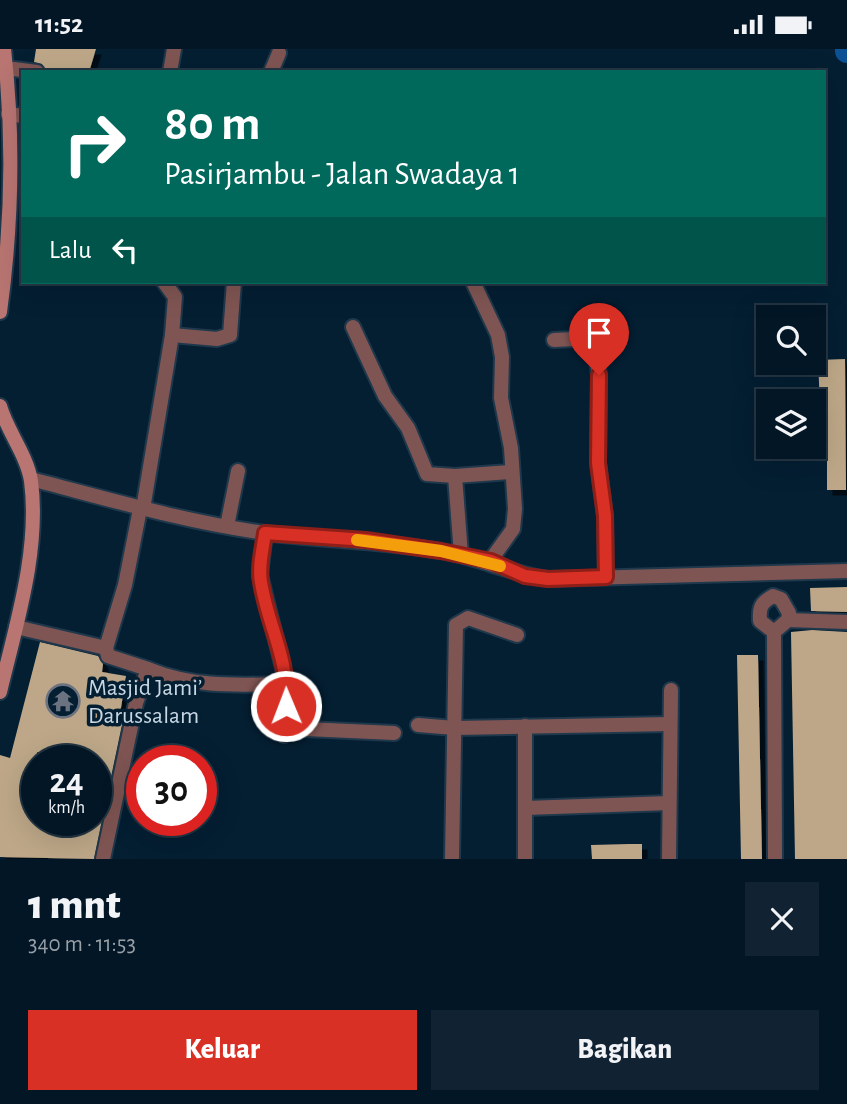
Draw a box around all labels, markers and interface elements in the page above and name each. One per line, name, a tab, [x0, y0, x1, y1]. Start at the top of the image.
text: 11:52	[35, 11, 83, 37]
icon: right	[49, 98, 140, 189]
text: 80 m	[164, 100, 261, 149]
text: Pasirjambu - Jalan Swadaya 1	[164, 158, 520, 190]
icon: left	[106, 231, 144, 269]
text: Lalu	[49, 237, 92, 263]
pin	[569, 303, 629, 375]
map controls	[756, 305, 826, 459]
button: search	[756, 305, 826, 375]
icon: arrive	[580, 314, 618, 352]
button: layers	[756, 389, 826, 459]
position arrow	[249, 669, 323, 743]
place label: Masjid Jami’ Darussalam	[88, 676, 202, 728]
temple icon: Masjid Jami’ Darussalam	[44, 682, 82, 720]
speed limit sign: 30	[126, 745, 217, 836]
text: 24	[49, 764, 84, 799]
text: km/h	[48, 799, 85, 817]
button: close	[745, 882, 819, 956]
text: 1 mnt	[28, 884, 121, 926]
text: 340 m · 11:53	[28, 933, 136, 956]
button: Keluar	[28, 1010, 417, 1090]
button: Bagikan	[431, 1010, 819, 1090]

